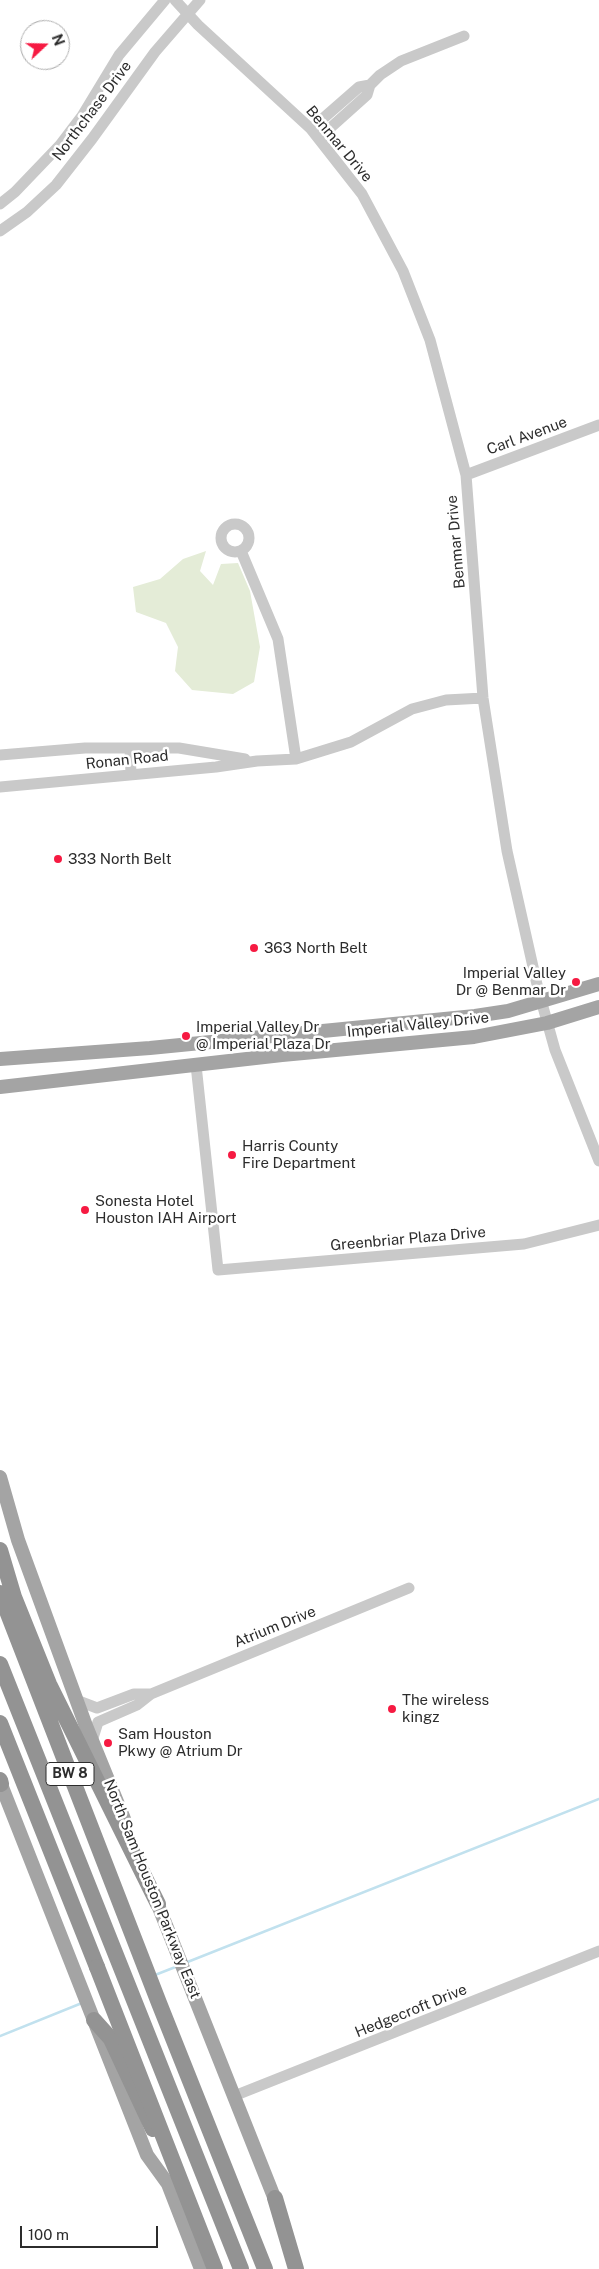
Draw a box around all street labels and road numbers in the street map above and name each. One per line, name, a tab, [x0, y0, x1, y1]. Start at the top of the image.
street label: Northchase Drive	[49, 58, 135, 164]
street label: Benmar Drive	[302, 102, 376, 186]
street label: Carl Avenue	[484, 413, 570, 459]
street label: Benmar Drive	[443, 494, 469, 590]
street label: Ronan Road	[85, 747, 169, 773]
street label: Imperial Valley Drive	[346, 1009, 490, 1041]
street label: Greenbriar Plaza Drive	[329, 1223, 487, 1255]
street label: Atrium Drive	[232, 1602, 318, 1652]
road number: BW 8	[46, 1762, 94, 1786]
street label: North Sam Houston Parkway East	[100, 1777, 204, 2001]
street label: Hedgecroft Drive	[352, 1980, 470, 2042]

